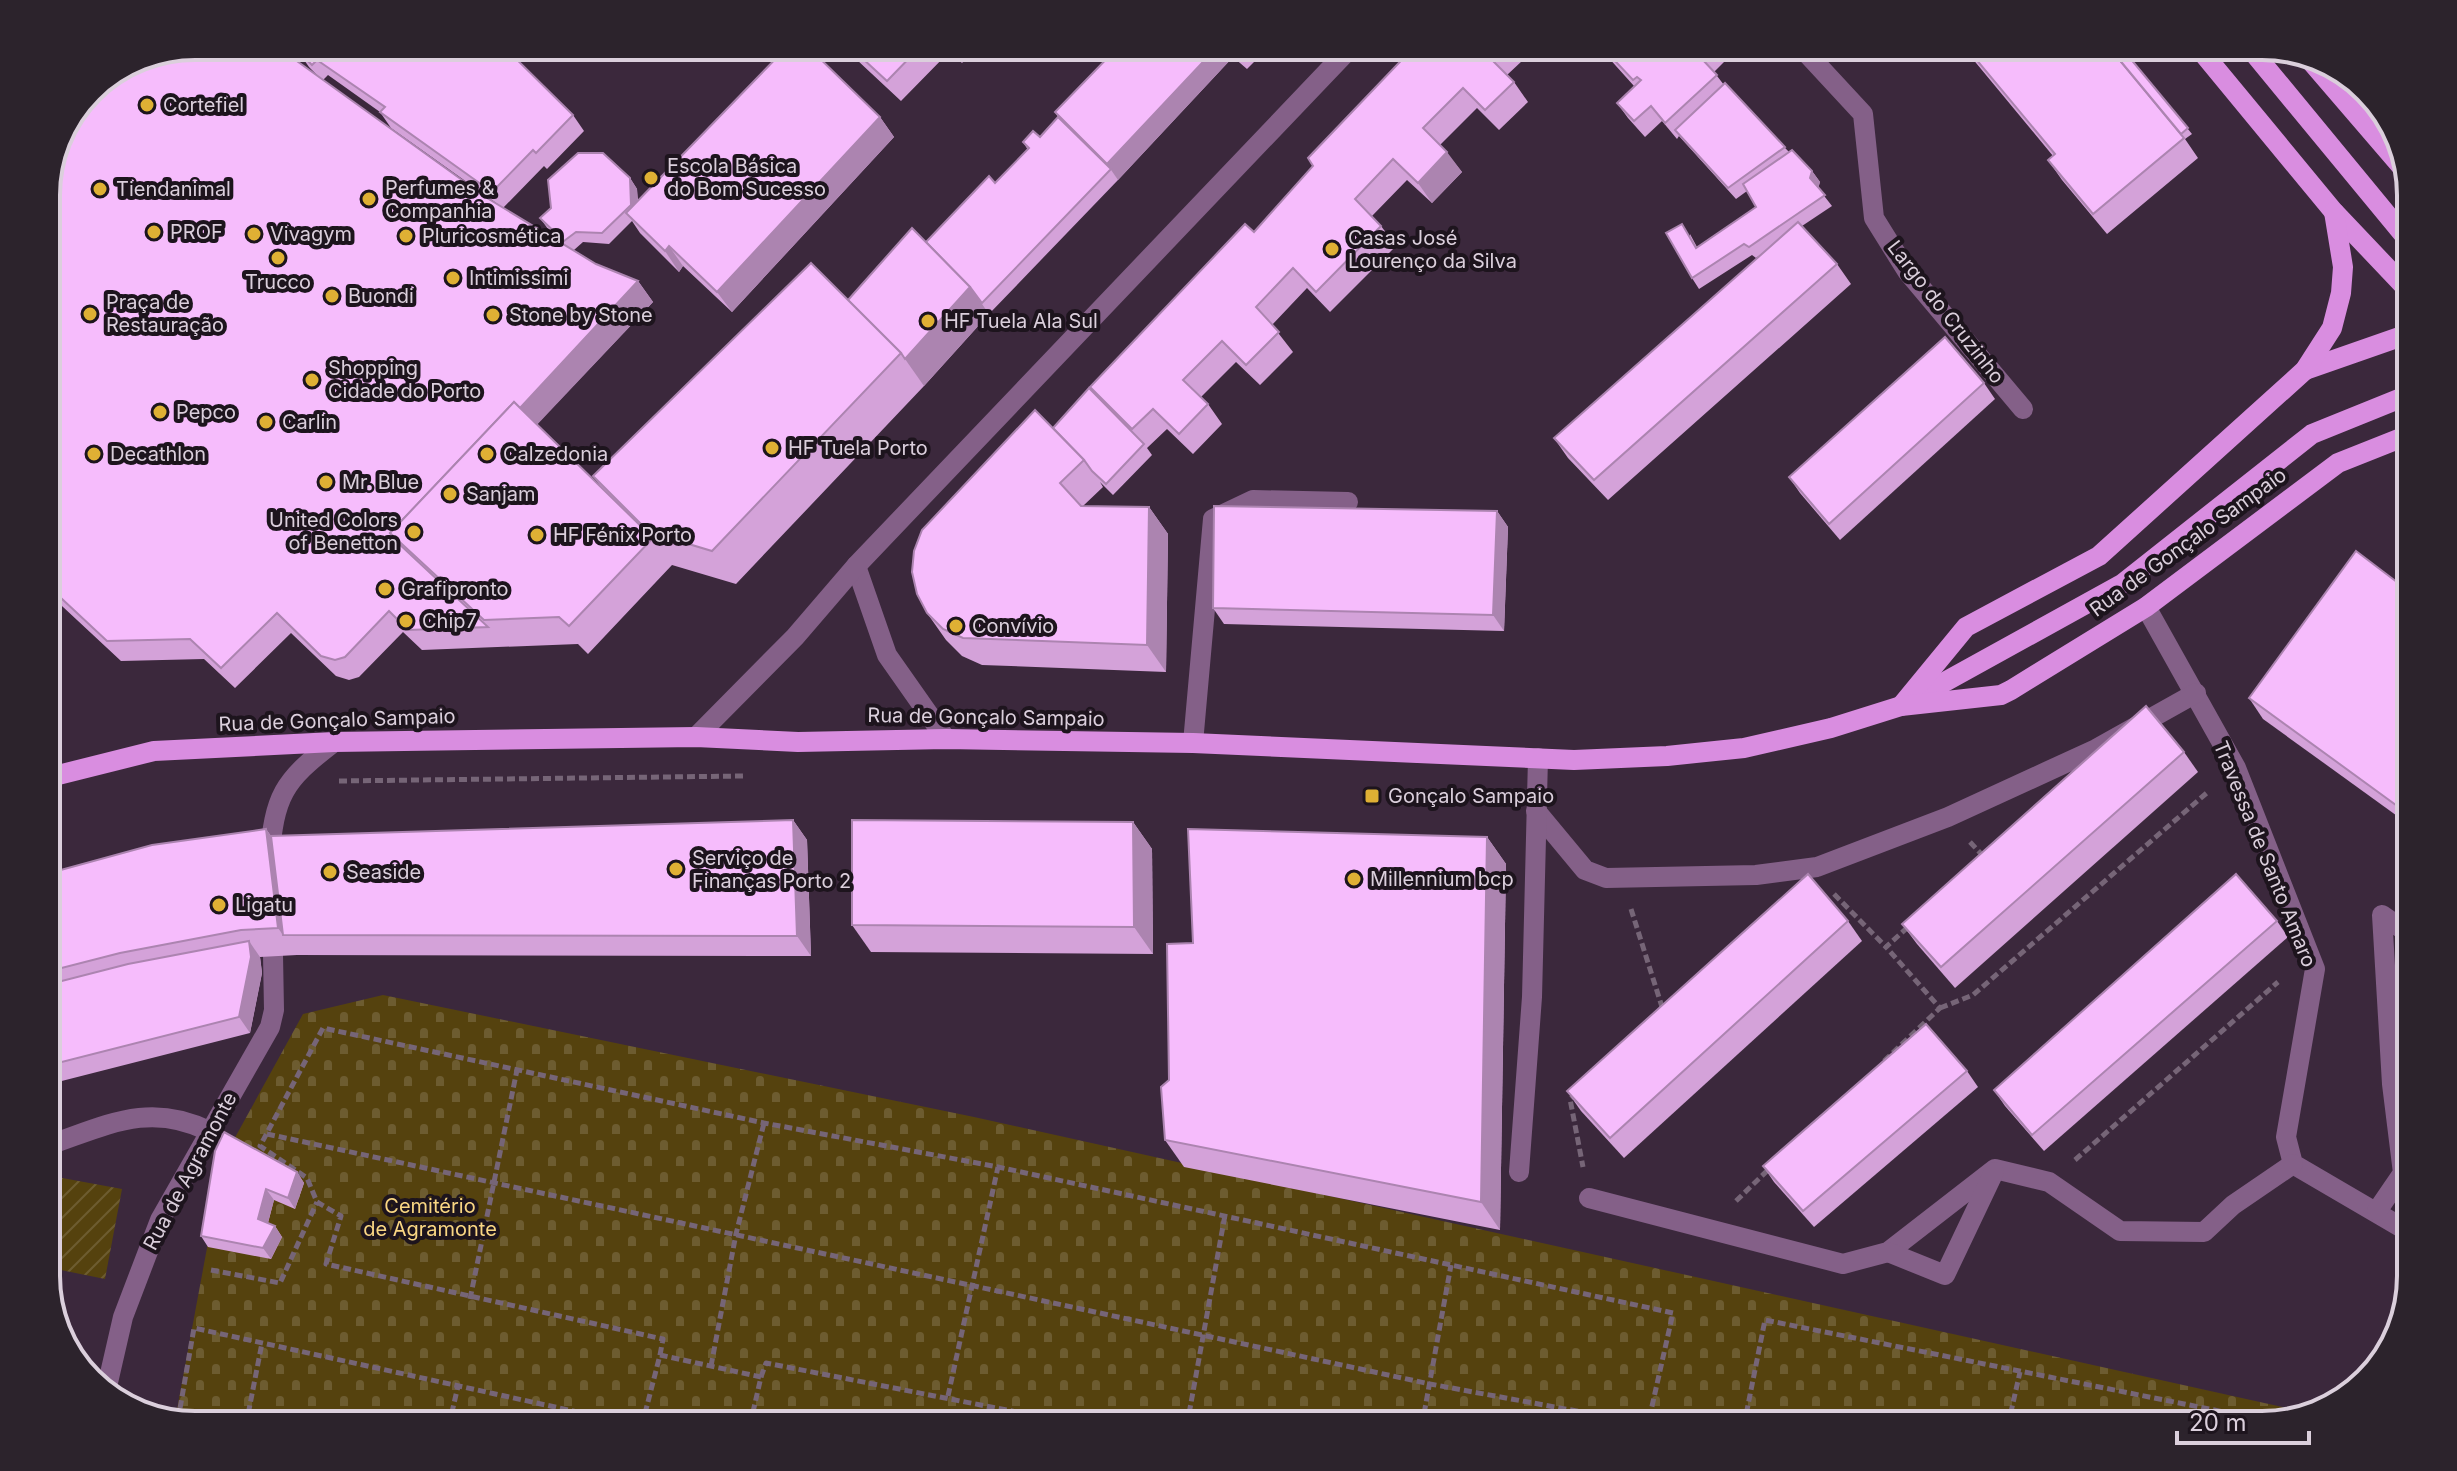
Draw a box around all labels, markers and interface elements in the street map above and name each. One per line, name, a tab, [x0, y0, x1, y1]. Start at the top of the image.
place label: Cortefiel	[163, 93, 244, 117]
marker: Cortefiel	[138, 96, 156, 114]
place label: Escola Básica do Bom Sucesso	[667, 154, 826, 201]
marker: Escola Básica do Bom Sucesso	[642, 169, 660, 187]
place label: Perfumes & Companhia	[385, 176, 495, 223]
place label: Tiendanimal	[116, 177, 231, 201]
marker: Tiendanimal	[91, 180, 109, 198]
marker: Perfumes & Companhia	[360, 190, 378, 208]
place label: PROF	[170, 220, 223, 244]
place label: Vivagym	[270, 222, 352, 246]
marker: PROF	[145, 223, 163, 241]
place label: Pluricosmética	[422, 224, 562, 248]
marker: Vivagym	[245, 225, 263, 243]
place label: Casas José Lourenço da Silva	[1348, 226, 1517, 273]
marker: Pluricosmética	[397, 227, 415, 245]
street label: Largo do Cruzinho	[1883, 236, 2009, 388]
marker: Casas José Lourenço da Silva	[1323, 240, 1341, 258]
marker: Trucco	[269, 249, 287, 267]
place label: Intimissimi	[469, 266, 568, 290]
marker: Intimissimi	[444, 269, 462, 287]
place label: Trucco	[245, 270, 311, 294]
place label: Buondi	[348, 284, 414, 308]
marker: Buondi	[323, 287, 341, 305]
place label: Praça de Restauração	[106, 290, 224, 337]
place label: Stone by Stone	[509, 303, 653, 327]
marker: Praça de Restauração	[81, 305, 99, 323]
marker: Stone by Stone	[484, 306, 502, 324]
place label: HF Tuela Ala Sul	[944, 309, 1098, 333]
marker: HF Tuela Ala Sul	[919, 312, 937, 330]
place label: Shopping Cidade do Porto	[328, 356, 481, 403]
marker: Shopping Cidade do Porto	[303, 371, 321, 389]
place label: Pepco	[176, 400, 236, 424]
marker: Pepco	[151, 403, 169, 421]
place label: Carlin	[282, 410, 337, 434]
marker: Carlin	[257, 413, 275, 431]
place label: HF Tuela Porto	[788, 436, 928, 460]
marker: HF Tuela Porto	[763, 439, 781, 457]
place label: Decathlon	[110, 442, 206, 466]
place label: Calzedonia	[503, 442, 608, 466]
marker: Decathlon	[85, 445, 103, 463]
marker: Calzedonia	[478, 445, 496, 463]
street label: Rua de Gonçalo Sampaio	[2085, 463, 2291, 621]
place label: Mr. Blue	[342, 470, 419, 494]
marker: Mr. Blue	[317, 473, 335, 491]
place label: Sanjam	[466, 482, 535, 506]
marker: Sanjam	[441, 485, 459, 503]
place label: United Colors of Benetton	[269, 508, 398, 555]
marker: United Colors of Benetton	[405, 523, 423, 541]
place label: HF Fénix Porto	[553, 523, 692, 547]
marker: HF Fénix Porto	[528, 526, 546, 544]
place label: Grafipronto	[401, 577, 509, 601]
marker: Grafipronto	[376, 580, 394, 598]
place label: Chip7	[422, 609, 477, 633]
marker: Chip7	[397, 612, 415, 630]
place label: Convívio	[972, 614, 1054, 638]
marker: Convívio	[947, 617, 965, 635]
street label: Rua de Gonçalo Sampaio	[867, 703, 1105, 731]
street label: Rua de Gonçalo Sampaio	[218, 704, 456, 736]
street label: Travessa de Santo Amaro	[2209, 737, 2321, 971]
place label: Gonçalo Sampaio	[1388, 784, 1554, 808]
marker: Gonçalo Sampaio	[1363, 787, 1381, 805]
place label: Serviço de Finanças Porto 2	[692, 846, 851, 893]
place label: Seaside	[346, 860, 421, 884]
marker: Serviço de Finanças Porto 2	[667, 860, 685, 878]
marker: Seaside	[321, 863, 339, 881]
place label: Millennium bcp	[1370, 867, 1514, 891]
marker: Millennium bcp	[1345, 870, 1363, 888]
place label: Ligatu	[235, 893, 293, 917]
marker: Ligatu	[210, 896, 228, 914]
street label: Rua de Agramonte	[138, 1088, 242, 1254]
park label: Cemitério de Agramonte	[363, 1194, 497, 1241]
scale bar	[2177, 1395, 2309, 1445]
text: 20 m	[2189, 1408, 2247, 1437]

